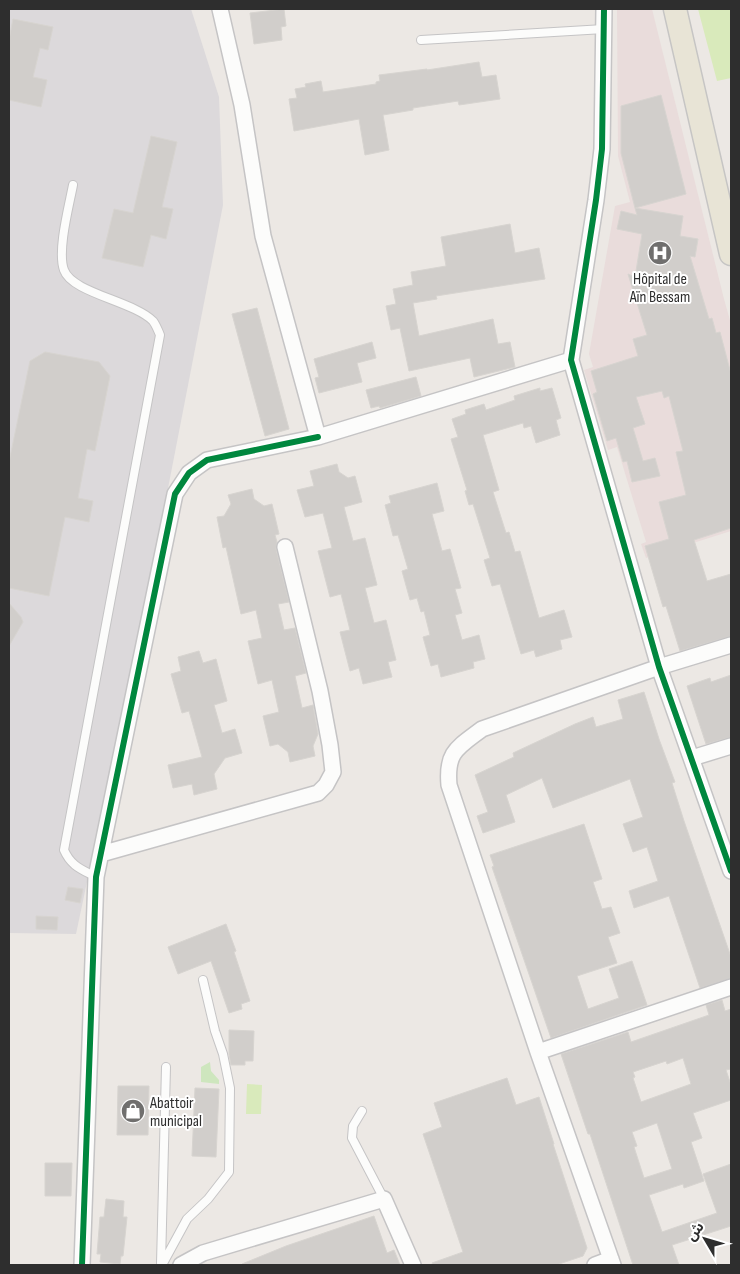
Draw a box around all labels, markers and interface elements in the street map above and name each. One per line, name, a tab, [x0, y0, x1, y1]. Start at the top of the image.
hospital icon: Hôpital de Aïn Bessam	[647, 240, 673, 266]
place label: Hôpital de Aïn Bessam	[629, 270, 690, 307]
place label: Abattoir municipal	[149, 1094, 202, 1131]
shop icon: Abattoir municipal	[120, 1098, 146, 1124]
north arrow	[680, 1214, 730, 1264]
text: ش	[683, 1219, 708, 1244]

